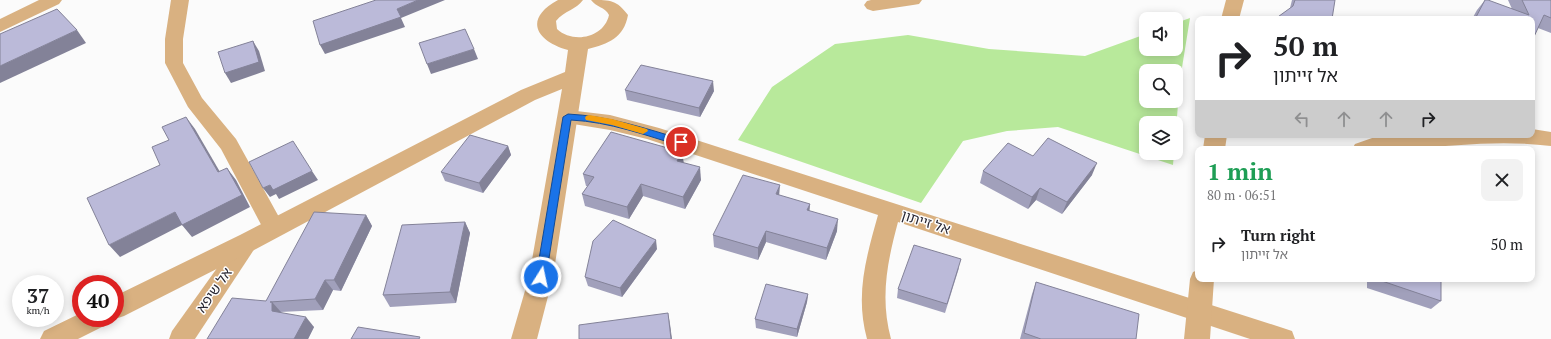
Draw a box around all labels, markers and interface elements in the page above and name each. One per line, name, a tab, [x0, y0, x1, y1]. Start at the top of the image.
map controls	[1139, 12, 1183, 160]
button: sound	[1139, 12, 1183, 56]
text: 50 m	[1273, 27, 1338, 64]
icon: right	[1207, 32, 1259, 84]
text: אל זייתון	[1273, 63, 1338, 87]
button: search	[1139, 64, 1183, 108]
icon: left	[1291, 108, 1313, 130]
icon: ahead	[1333, 108, 1355, 130]
icon: ahead	[1375, 108, 1397, 130]
icon: right	[1417, 108, 1439, 130]
button: layers	[1139, 116, 1183, 160]
pin	[664, 125, 698, 159]
icon: arrive	[670, 131, 692, 153]
text: 1 min	[1207, 155, 1273, 187]
button: close	[1481, 159, 1523, 201]
text: 80 m · 06:51	[1207, 186, 1277, 204]
street label: אל זייתון	[899, 205, 953, 238]
text: Turn right	[1241, 225, 1316, 245]
icon: right	[1207, 233, 1229, 255]
text: 50 m	[1490, 234, 1523, 254]
text: אל זייתון	[1241, 245, 1288, 263]
position arrow	[520, 256, 562, 298]
street label: אל שיפא	[191, 263, 236, 316]
speed limit sign: 40	[72, 275, 124, 327]
text: 37	[27, 282, 49, 309]
text: km/h	[26, 304, 50, 317]

